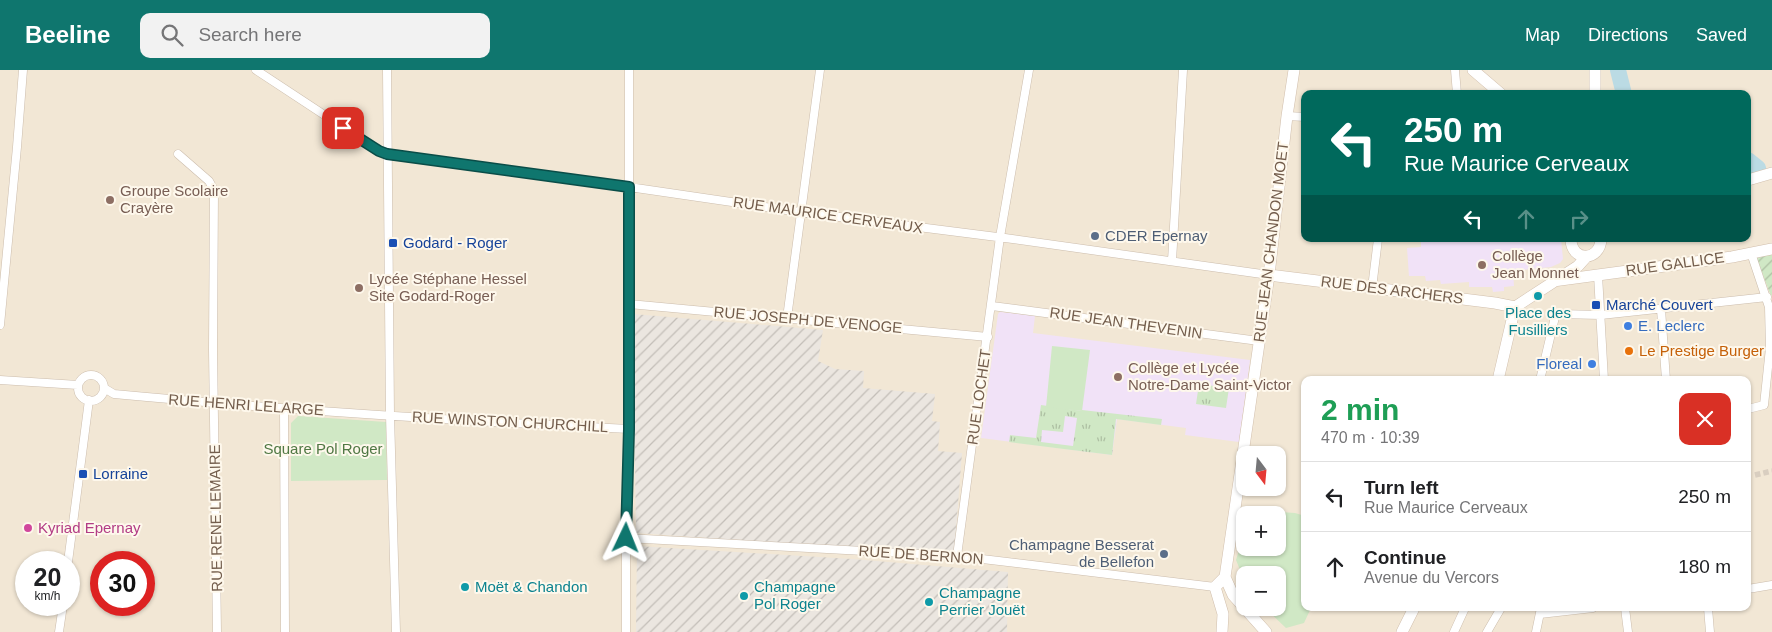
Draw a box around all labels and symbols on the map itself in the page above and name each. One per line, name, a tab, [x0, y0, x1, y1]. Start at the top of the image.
pin	[322, 107, 364, 149]
street label: RUE JEAN CHANDON MOET	[1250, 141, 1291, 343]
place label: Groupe Scolaire Crayère	[120, 182, 228, 216]
street label: RUE MAURICE CERVEAUX	[732, 193, 924, 236]
marker: Groupe Scolaire Crayère	[104, 194, 116, 206]
place label: CDER Epernay	[1105, 227, 1208, 244]
marker: CDER Epernay	[1089, 230, 1101, 242]
place label: Godard - Roger	[403, 234, 507, 251]
marker: Godard - Roger	[387, 237, 399, 249]
place label: Collège Jean Monnet	[1492, 247, 1580, 281]
street label: RUE GALLICE	[1625, 248, 1725, 279]
marker: Collège Jean Monnet	[1476, 259, 1488, 271]
place label: Lycée Stéphane Hessel Site Godard-Roger	[369, 270, 527, 304]
street label: RUE DES ARCHERS	[1320, 272, 1464, 307]
marker: Lycée Stéphane Hessel Site Godard-Roger	[353, 282, 365, 294]
marker: Place des Fusilliers	[1532, 290, 1544, 302]
place label: Marché Couvert	[1606, 296, 1714, 313]
marker: Marché Couvert	[1590, 299, 1602, 311]
street label: RUE JOSEPH DE VENOGE	[713, 303, 903, 336]
street label: RUE JEAN THEVENIN	[1049, 303, 1203, 342]
place label: Place des Fusilliers	[1505, 304, 1571, 338]
place label: E. Leclerc	[1638, 317, 1705, 334]
marker: E. Leclerc	[1622, 320, 1634, 332]
place label: Le Prestige Burger	[1639, 342, 1764, 359]
marker: Le Prestige Burger	[1623, 345, 1635, 357]
street label: RUE LOCHET	[963, 348, 994, 446]
place label: Floreal	[1536, 355, 1582, 372]
marker: Floreal	[1586, 358, 1598, 370]
place label: Collège et Lycée Notre-Dame Saint-Victor	[1128, 359, 1291, 393]
marker: Collège et Lycée Notre-Dame Saint-Victor	[1112, 371, 1124, 383]
street label: RUE HENRI LELARGE	[168, 391, 324, 418]
street label: RUE WINSTON CHURCHILL	[412, 408, 609, 435]
park label: Square Pol Roger	[263, 440, 383, 457]
street label: RUE RENE LEMAIRE	[206, 444, 225, 592]
north arrow	[1236, 446, 1286, 496]
place label: Lorraine	[93, 465, 148, 482]
marker: Lorraine	[77, 468, 89, 480]
position arrow	[599, 511, 651, 563]
place label: Kyriad Epernay	[38, 519, 141, 536]
marker: Kyriad Epernay	[22, 522, 34, 534]
place label: Champagne Besserat de Bellefon	[1009, 536, 1155, 570]
street label: RUE DE BERNON	[858, 542, 984, 567]
marker: Champagne Besserat de Bellefon	[1158, 548, 1170, 560]
speed limit sign: 30	[90, 551, 155, 616]
place label: Moёt & Chandon	[475, 578, 588, 595]
place label: Champagne Pol Roger	[754, 578, 836, 612]
marker: Moёt & Chandon	[459, 581, 471, 593]
place label: Champagne Perrier Jouët	[939, 584, 1026, 618]
marker: Champagne Pol Roger	[738, 590, 750, 602]
marker: Champagne Perrier Jouët	[923, 596, 935, 608]

